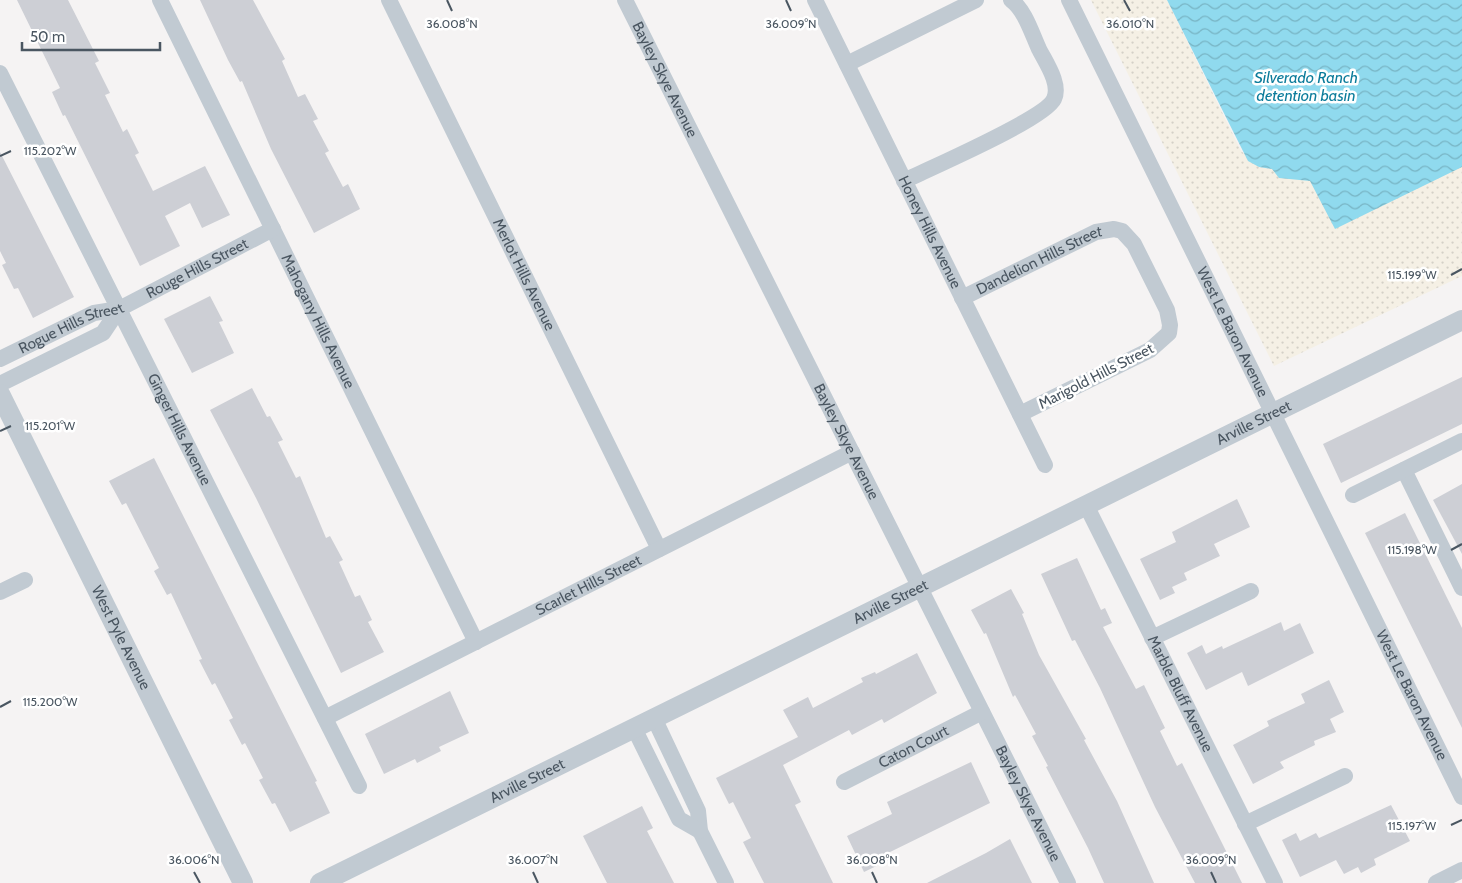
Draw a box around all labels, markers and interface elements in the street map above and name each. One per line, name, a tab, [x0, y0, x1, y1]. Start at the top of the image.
text: 36.008°N	[426, 16, 478, 31]
text: 36.009°N	[765, 16, 817, 31]
text: 36.010°N	[1106, 16, 1154, 31]
street label: Bayley Skye Avenue	[628, 19, 702, 141]
scale bar	[22, 20, 160, 52]
text: 50 m	[30, 28, 65, 46]
water label: Silverado Ranch detention basin	[1254, 68, 1358, 105]
text: 115.202°W	[24, 143, 77, 158]
street label: Honey Hills Avenue	[894, 173, 965, 292]
street label: Merlot Hills Avenue	[489, 216, 559, 334]
street label: Dandelion Hills Street	[973, 222, 1103, 299]
street label: Rouge Hills Street	[143, 235, 251, 302]
street label: Mahogany Hills Avenue	[277, 251, 359, 392]
street label: West Le Baron Avenue	[1193, 264, 1272, 400]
text: 115.199°W	[1387, 267, 1437, 282]
street label: Rogue Hills Street	[16, 299, 127, 357]
street label: Marigold Hills Street	[1035, 339, 1157, 413]
street label: Ginger Hills Avenue	[144, 370, 215, 489]
street label: Bayley Skye Avenue	[810, 381, 883, 503]
street label: Arville Street	[1213, 397, 1294, 449]
text: 115.201°W	[25, 418, 76, 433]
text: 115.198°W	[1387, 542, 1437, 557]
street label: Scarlet Hills Street	[532, 551, 644, 619]
street label: Arville Street	[850, 576, 931, 628]
street label: West Pyle Avenue	[88, 582, 155, 693]
street label: West Le Baron Avenue	[1372, 627, 1452, 763]
street label: Marble Bluff Avenue	[1144, 632, 1217, 755]
text: 115.200°W	[23, 694, 78, 709]
street label: Caton Court	[875, 721, 952, 772]
street label: Bayley Skye Avenue	[992, 743, 1065, 865]
street label: Arville Street	[487, 755, 568, 807]
text: 115.197°W	[1388, 818, 1437, 833]
text: 36.006°N	[169, 852, 219, 867]
text: 36.007°N	[508, 852, 558, 867]
text: 36.008°N	[846, 852, 898, 867]
text: 36.009°N	[1185, 852, 1237, 867]

